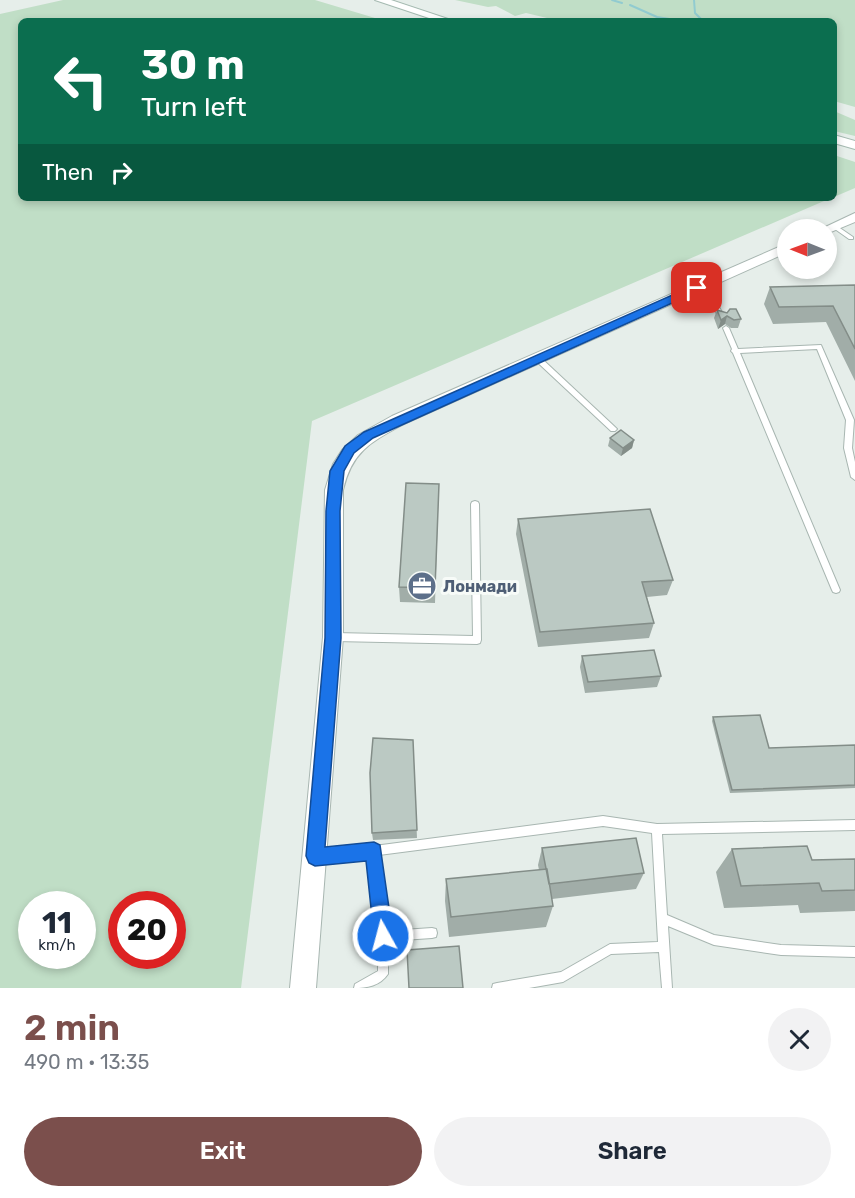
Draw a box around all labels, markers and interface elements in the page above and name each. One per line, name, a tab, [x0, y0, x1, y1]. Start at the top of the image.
text: 30 m	[141, 40, 245, 90]
icon: left	[42, 42, 120, 120]
text: Turn left	[141, 91, 246, 123]
icon: right	[105, 156, 138, 189]
text: Then	[42, 159, 93, 186]
north arrow	[777, 219, 837, 279]
map controls	[777, 219, 837, 279]
pin	[671, 262, 722, 313]
icon: arrive	[680, 271, 713, 304]
office icon: Лонмади	[406, 570, 438, 602]
place label: Лонмади	[443, 577, 517, 596]
speed limit sign: 20	[108, 891, 186, 969]
position arrow	[351, 904, 415, 968]
text: 11	[42, 905, 72, 941]
text: km/h	[38, 936, 76, 954]
text: 2 min	[24, 1006, 120, 1049]
button: close	[768, 1008, 831, 1071]
text: 490 m · 13:35	[24, 1050, 150, 1074]
button: Exit	[24, 1117, 422, 1186]
button: Share	[434, 1117, 831, 1186]

